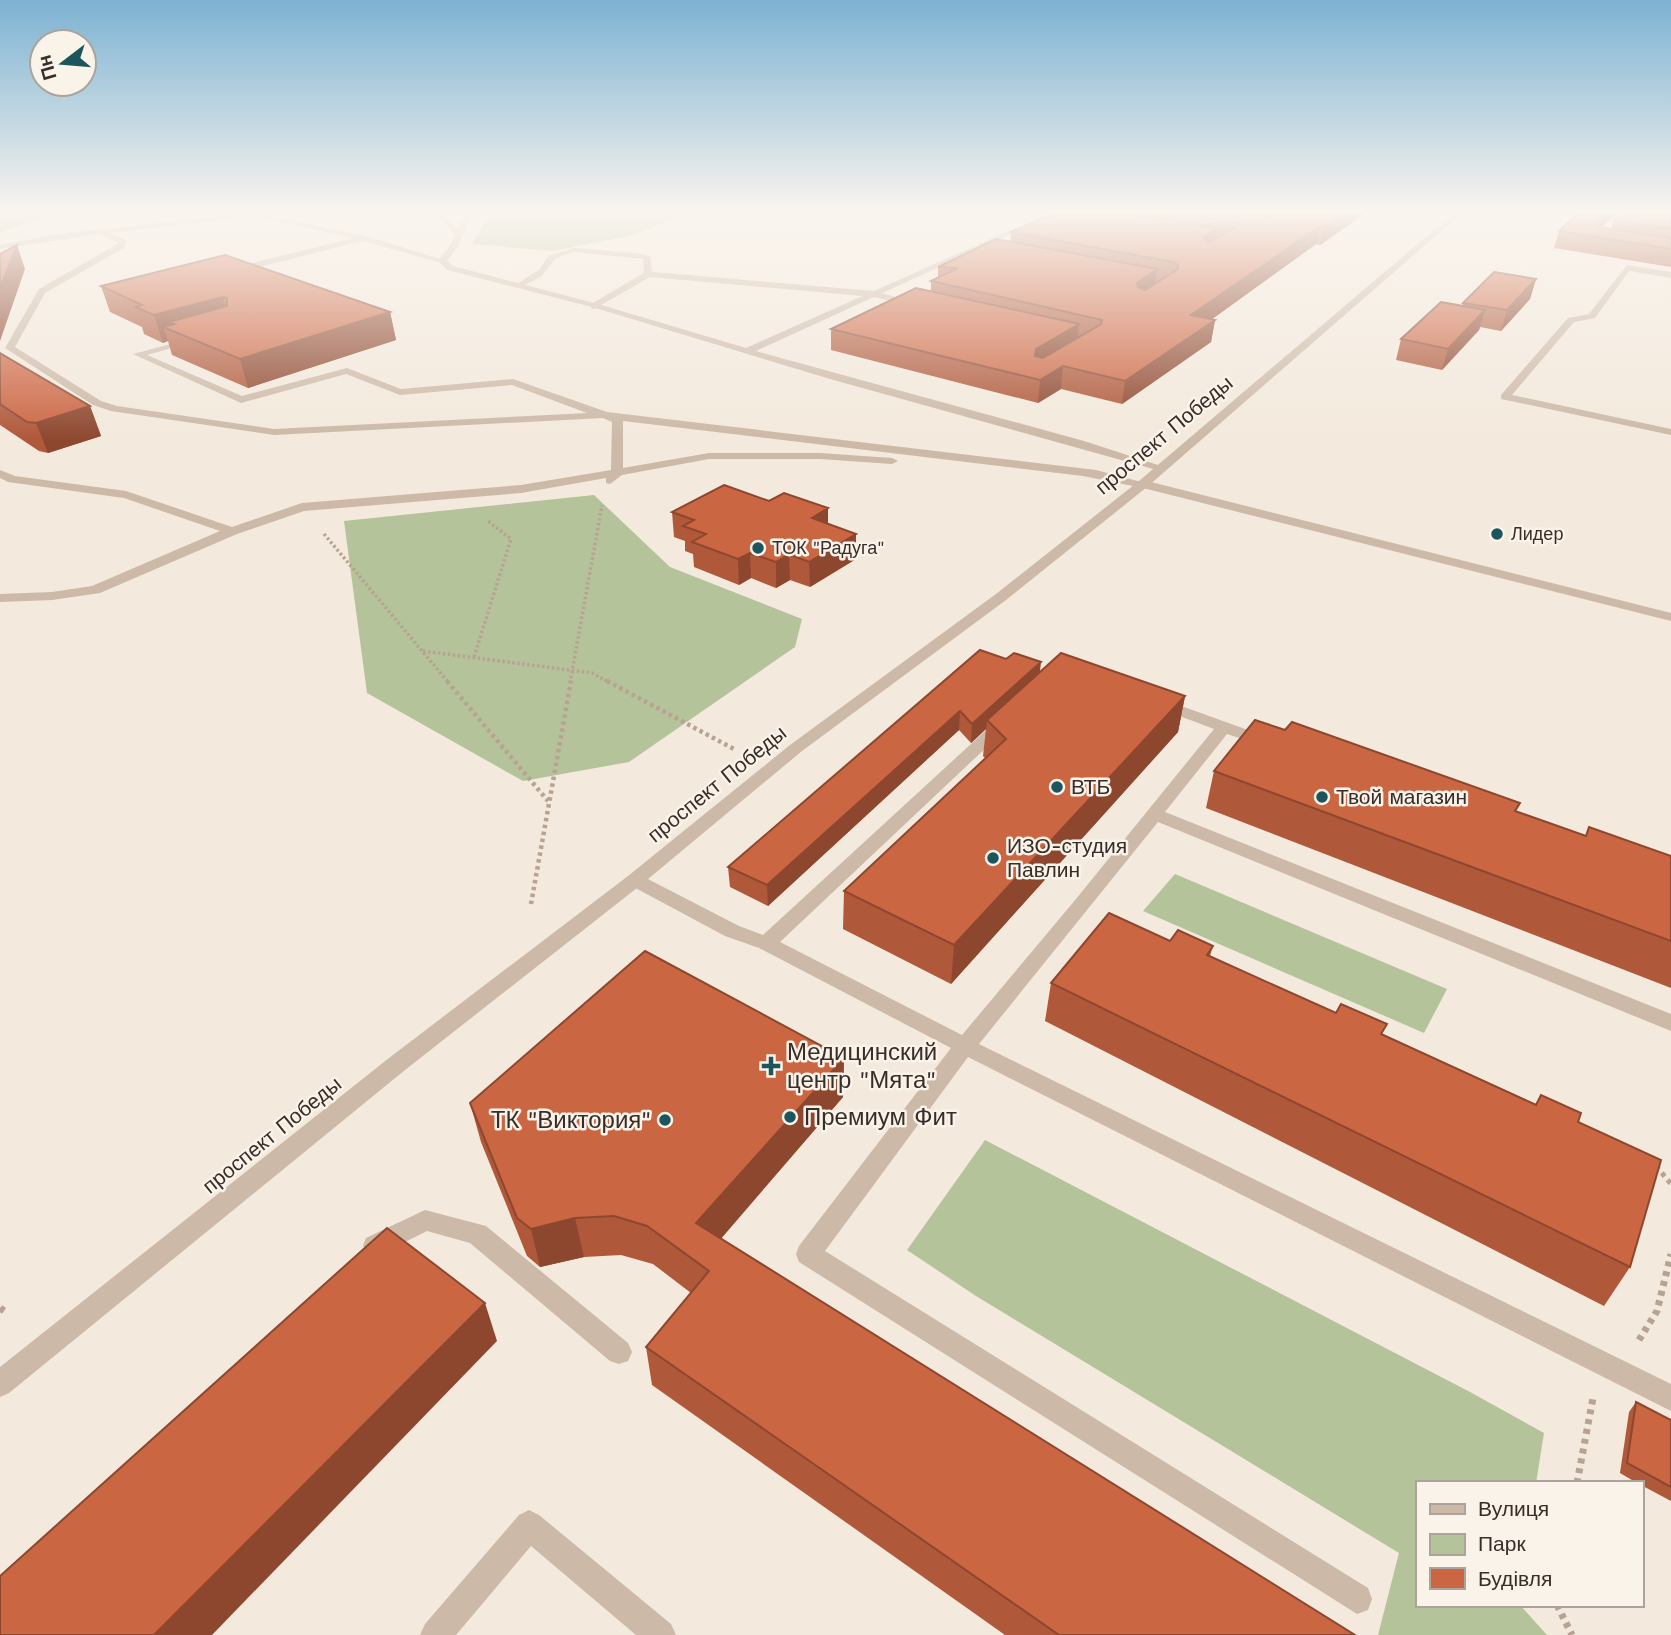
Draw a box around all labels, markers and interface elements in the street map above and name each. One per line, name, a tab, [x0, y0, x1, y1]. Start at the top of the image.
north arrow	[28, 28, 98, 98]
text: Пн	[33, 52, 62, 83]
street label: проспект Победы	[1090, 370, 1237, 499]
place label: Лидер	[1511, 523, 1563, 544]
marker: Лидер	[1489, 526, 1505, 542]
place label: ТОК "Радуга"	[772, 537, 884, 558]
marker: ТОК "Радуга"	[750, 540, 766, 556]
street label: проспект Победы	[642, 720, 791, 847]
place label: ВТБ	[1071, 774, 1110, 799]
marker: ВТБ	[1049, 779, 1065, 795]
place label: Твой магазин	[1336, 784, 1467, 809]
marker: Твой магазин	[1314, 789, 1330, 805]
place label: ИЗО-студия Павлин	[1007, 833, 1127, 882]
marker: ИЗО-студия Павлин	[985, 850, 1001, 866]
place label: Медицинский центр "Мята"	[787, 1038, 937, 1094]
marker: Медицинский центр "Мята"	[761, 1056, 781, 1076]
street label: проспект Победы	[197, 1071, 346, 1198]
place label: Премиум Фит	[804, 1103, 957, 1131]
place label: ТК "Виктория"	[491, 1106, 651, 1134]
marker: Премиум Фит	[782, 1109, 798, 1125]
marker: ТК "Виктория"	[657, 1112, 673, 1128]
legend	[1416, 1481, 1643, 1607]
text: Вулиця	[1478, 1496, 1549, 1521]
text: Парк	[1478, 1531, 1526, 1556]
text: Будівля	[1478, 1566, 1552, 1591]

